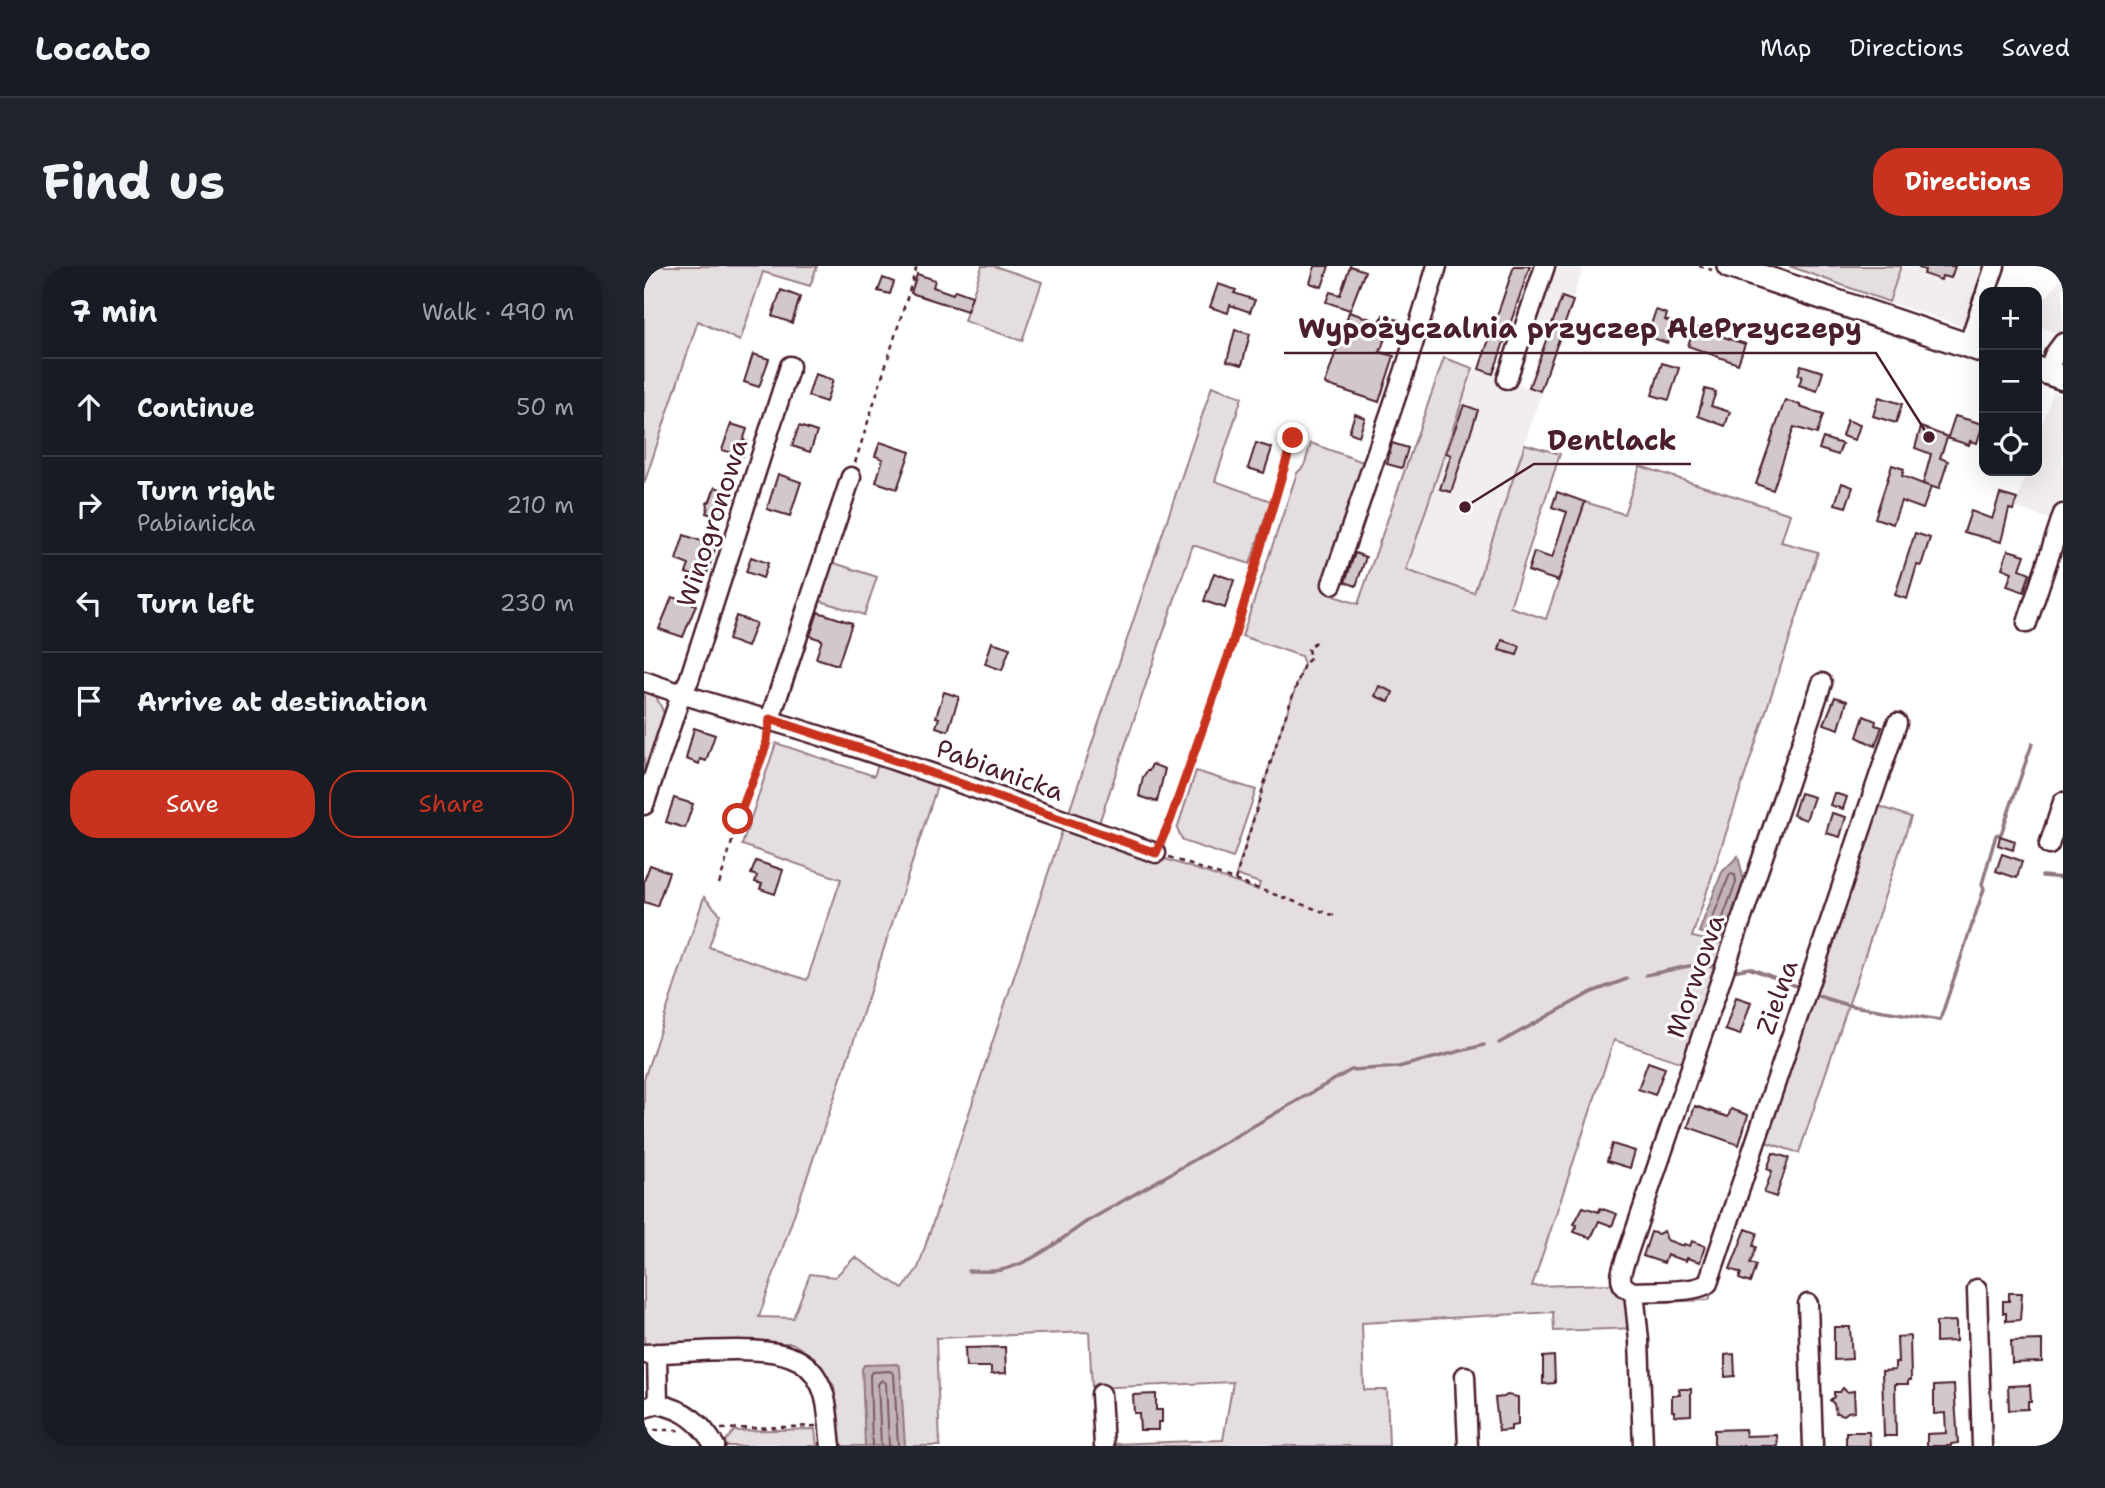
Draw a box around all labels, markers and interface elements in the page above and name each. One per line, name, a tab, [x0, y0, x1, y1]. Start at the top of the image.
text: Locato	[35, 26, 151, 71]
text: Map	[1760, 32, 1811, 64]
text: Directions	[1849, 32, 1964, 64]
text: Saved	[2002, 32, 2070, 64]
button: Directions	[1873, 148, 2063, 216]
text: Find us	[42, 149, 225, 215]
map controls	[1979, 287, 2042, 476]
button: +	[1979, 287, 2042, 350]
text: 7 min	[70, 291, 157, 332]
text: Walk · 490 m	[422, 297, 574, 327]
callout: Wypożyczalnia przyczep AlePrzyczepy	[1284, 304, 1876, 353]
text: Wypożyczalnia przyczep AlePrzyczepy	[1298, 309, 1862, 347]
button: −	[1979, 350, 2042, 413]
icon: ahead	[70, 388, 108, 426]
text: Continue	[137, 390, 255, 425]
text: 50 m	[516, 392, 574, 422]
button: locate	[1979, 413, 2042, 476]
callout: Dentlack	[1534, 415, 1691, 464]
text: Dentlack	[1547, 421, 1677, 459]
route end	[1277, 422, 1308, 453]
street label: Winogronowa	[668, 434, 755, 612]
text: Turn right	[137, 473, 275, 508]
icon: right	[70, 486, 108, 524]
text: 210 m	[506, 490, 574, 520]
text: Pabianicka	[137, 508, 255, 538]
icon: left	[70, 584, 108, 622]
text: Turn left	[137, 586, 254, 621]
text: 230 m	[500, 588, 574, 618]
icon: arrive	[70, 682, 108, 720]
text: Arrive at destination	[137, 684, 427, 719]
street label: Pabianicka	[931, 730, 1069, 809]
button: Save	[70, 770, 315, 838]
button: Share	[329, 770, 574, 838]
route start	[722, 803, 753, 834]
street label: Morwowa	[1657, 909, 1732, 1042]
street label: Zielna	[1747, 955, 1806, 1039]

